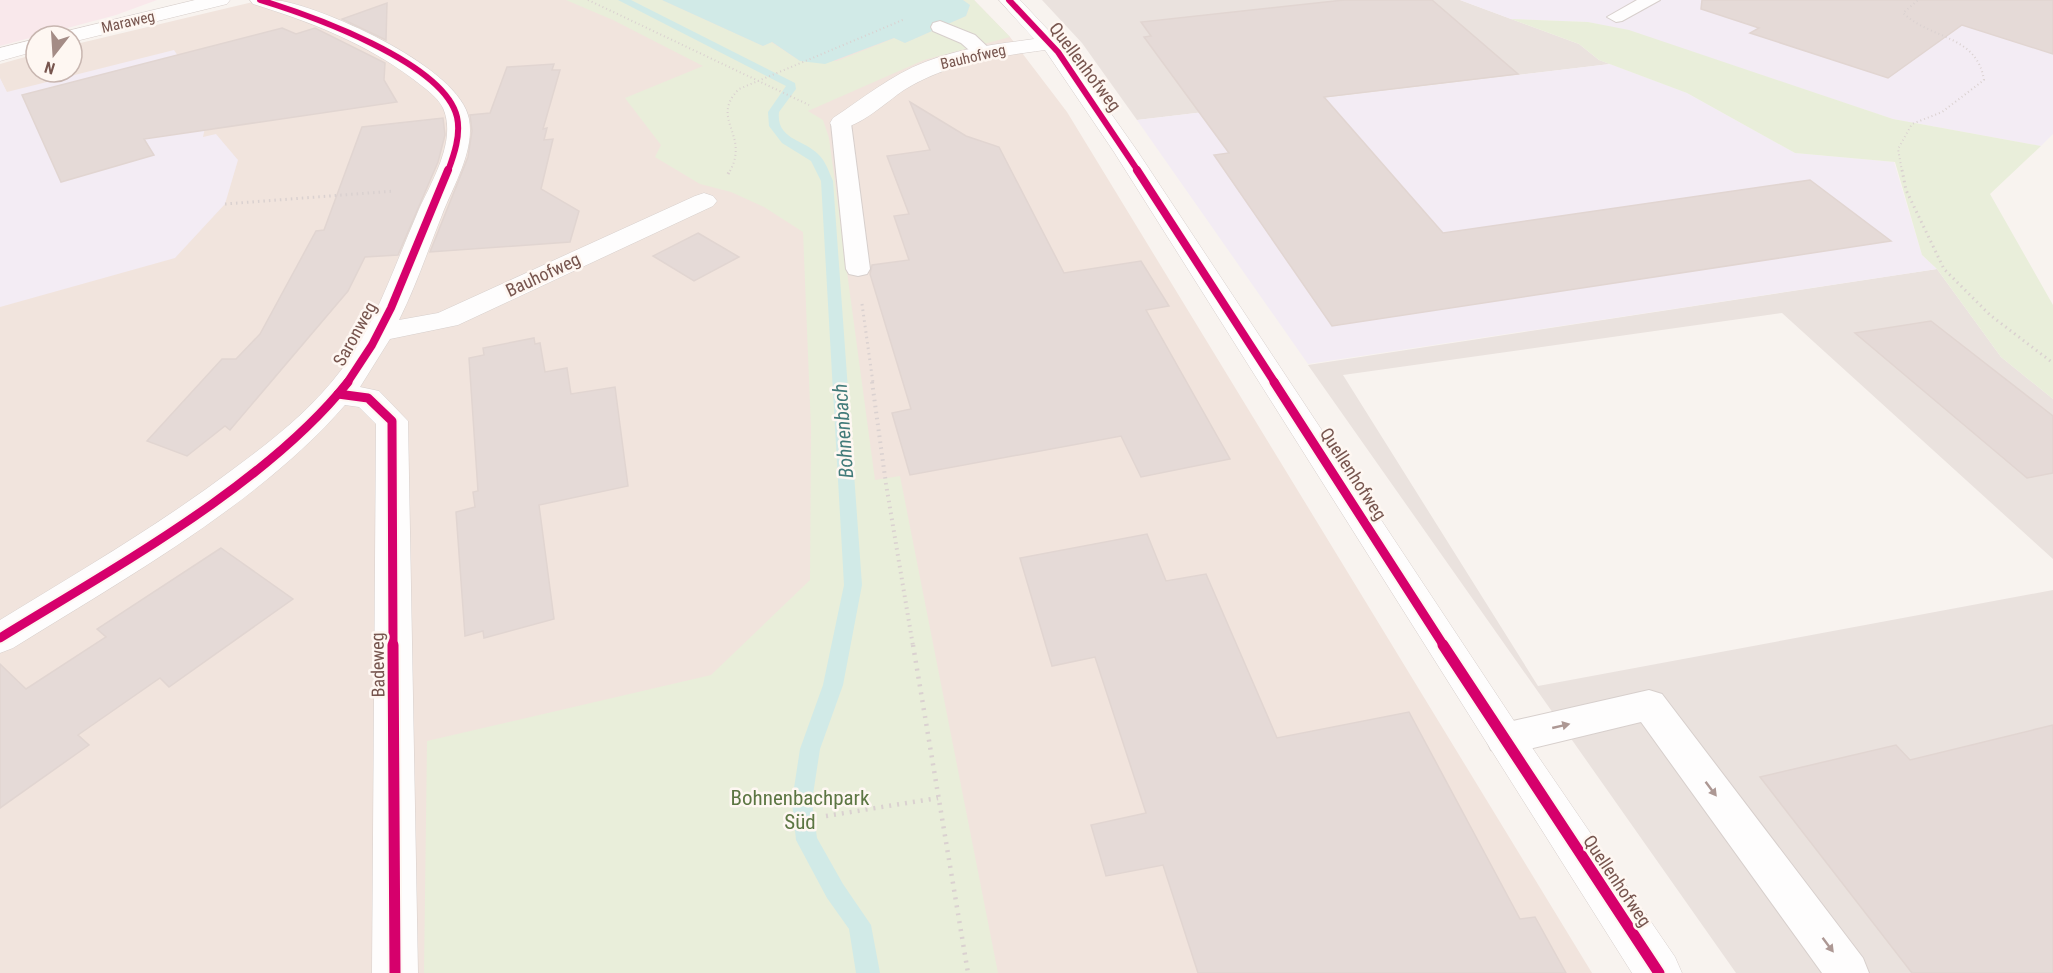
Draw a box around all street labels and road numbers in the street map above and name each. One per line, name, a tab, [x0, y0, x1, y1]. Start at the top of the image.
street label: Maraweg	[100, 7, 156, 37]
street label: Quellenhofweg	[1045, 18, 1126, 115]
street label: Bauhofweg	[939, 41, 1007, 73]
street label: Bauhofweg	[502, 248, 583, 301]
street label: Saronweg	[328, 298, 381, 369]
street label: Quellenhofweg	[1316, 424, 1391, 524]
street label: Badeweg	[366, 632, 389, 698]
street label: Quellenhofweg	[1579, 831, 1656, 930]

